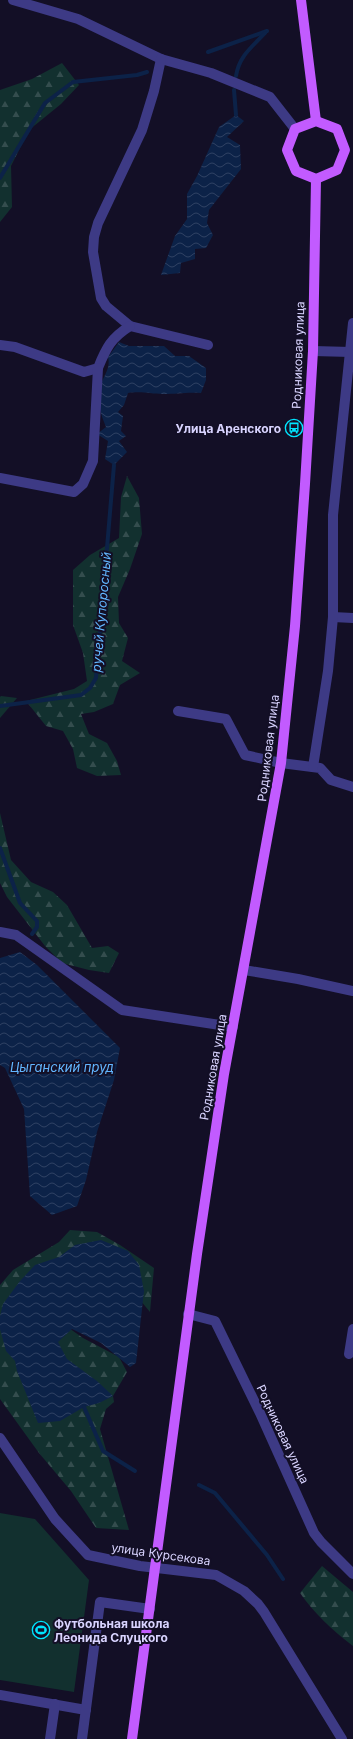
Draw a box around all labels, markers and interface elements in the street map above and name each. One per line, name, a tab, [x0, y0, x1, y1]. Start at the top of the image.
street label: Родниковая улица	[289, 301, 307, 409]
bus stop icon: Улица Аренского	[284, 418, 304, 438]
place label: Улица Аренского	[175, 421, 281, 436]
water label: ручей Купоросный	[88, 551, 114, 674]
street label: Родниковая улица	[254, 694, 282, 802]
street label: Родниковая улица	[196, 1013, 230, 1121]
water label: Цыганский пруд	[10, 1059, 114, 1075]
street label: Родниковая улица	[253, 1382, 313, 1486]
street label: улица Курсекова	[110, 1540, 212, 1568]
place label: Футбольная школа Леонида Слуцкого	[54, 1616, 169, 1645]
sports icon: Футбольная школа Леонида Слуцкого	[31, 1620, 51, 1640]

